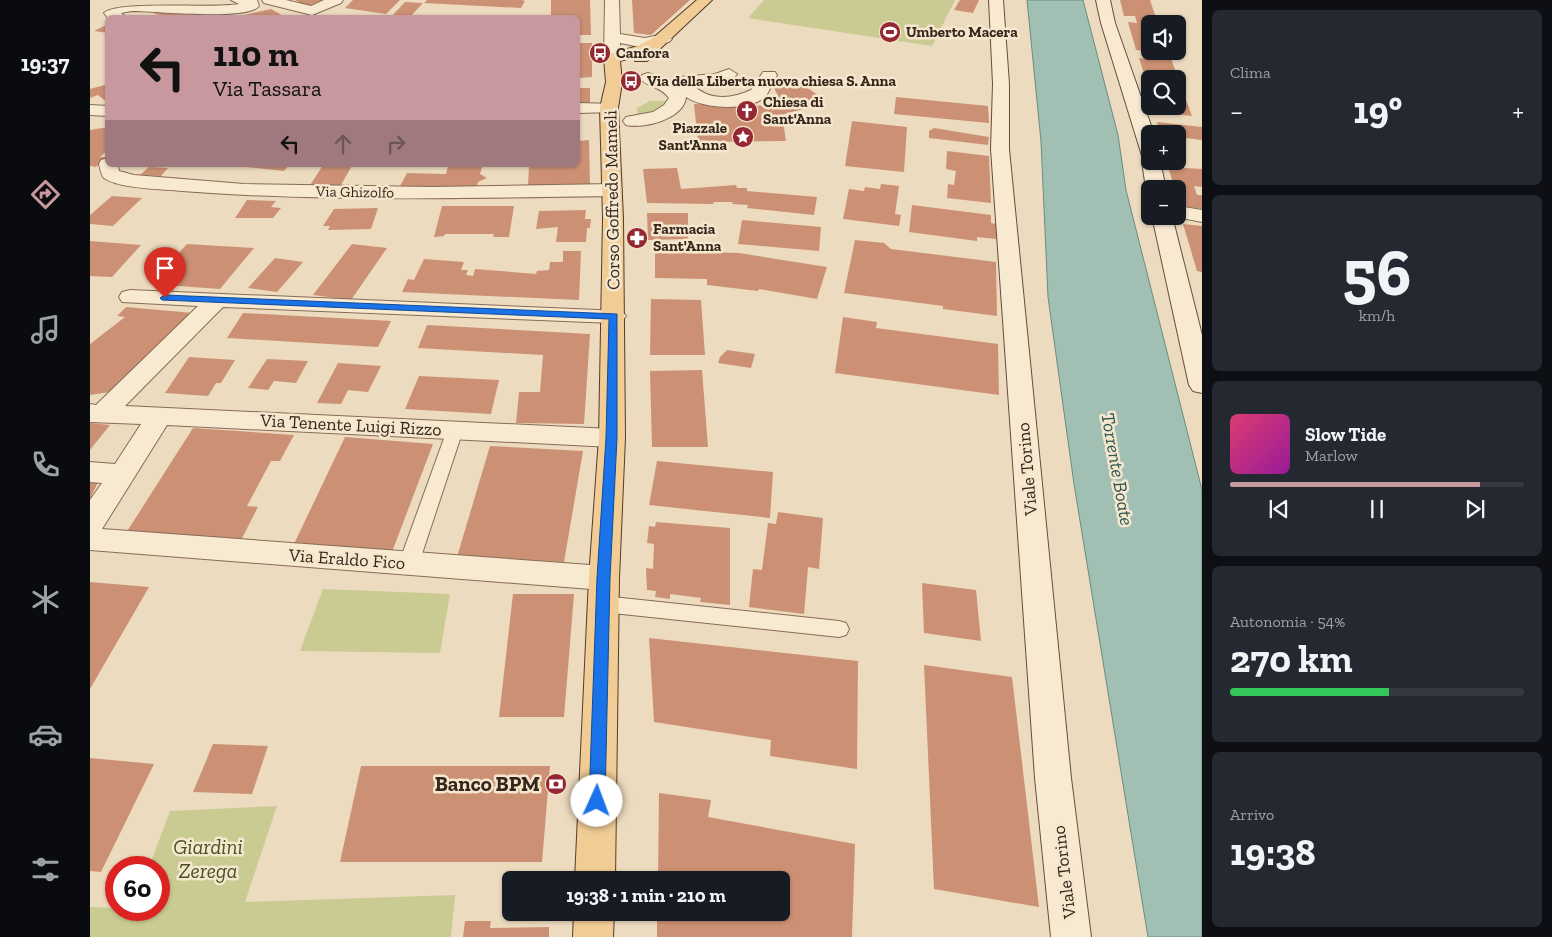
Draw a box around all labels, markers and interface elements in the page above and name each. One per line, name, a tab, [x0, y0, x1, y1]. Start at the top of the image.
map controls	[1141, 15, 1186, 225]
button: sound	[1141, 15, 1186, 60]
sports icon: Umberto Macera	[878, 20, 902, 44]
place label: Umberto Macera	[906, 23, 1018, 41]
text: 110 m	[213, 33, 299, 75]
icon: left	[130, 35, 195, 100]
bus stop icon: Canfora	[588, 41, 612, 65]
place label: Canfora	[616, 44, 670, 62]
text: 19:37	[21, 50, 69, 77]
text: Clima	[1230, 63, 1271, 82]
bus stop icon: Via della Liberta nuova chiesa S. Anna	[619, 69, 643, 93]
button: search	[1141, 70, 1186, 115]
place label: Via della Liberta nuova chiesa S. Anna	[647, 72, 896, 90]
text: Via Tassara	[213, 75, 322, 102]
text: 19°	[1353, 87, 1402, 133]
place label: Chiesa di Sant'Anna	[763, 93, 832, 128]
text: −	[1230, 95, 1243, 128]
text: +	[1512, 95, 1524, 128]
church icon: Chiesa di Sant'Anna	[735, 99, 759, 123]
street label: Corso Goffredo Mameli	[599, 110, 625, 290]
place label: Piazzale Sant'Anna	[659, 119, 727, 154]
place icon: Piazzale Sant'Anna	[731, 125, 755, 149]
button: +	[1141, 125, 1186, 170]
icon: left	[276, 130, 304, 158]
icon: ahead	[329, 130, 357, 158]
icon: right	[382, 130, 410, 158]
icon: directions	[28, 177, 63, 212]
button: −	[1141, 180, 1186, 225]
street label: Via Ghizolfo	[315, 182, 395, 202]
place label: Farmacia Sant'Anna	[653, 220, 722, 255]
pharmacy icon: Farmacia Sant'Anna	[625, 226, 649, 250]
text: 56	[1343, 234, 1411, 312]
pin	[144, 247, 186, 298]
icon: arrive	[151, 254, 179, 282]
text: km/h	[1359, 306, 1395, 325]
icon: music	[28, 312, 63, 347]
street label: Via Tenente Luigi Rizzo	[259, 409, 442, 441]
water label: Torrente Boate	[1096, 411, 1139, 527]
street label: Viale Torino	[1012, 422, 1042, 517]
text: Slow Tide	[1305, 423, 1386, 446]
text: Marlow	[1305, 446, 1358, 465]
icon: phone	[28, 447, 63, 482]
icon: previous	[1265, 495, 1293, 523]
icon: pause	[1363, 495, 1391, 523]
icon: next	[1461, 495, 1489, 523]
street label: Via Eraldo Fico	[287, 544, 406, 574]
icon: climate	[28, 582, 63, 617]
text: Autonomia · 54%	[1230, 612, 1345, 631]
text: 270 km	[1230, 636, 1353, 682]
icon: car	[28, 717, 63, 752]
place label: Banco BPM	[435, 771, 540, 796]
bank icon: Banco BPM	[544, 772, 568, 796]
position arrow	[570, 774, 622, 826]
text: Arrivo	[1230, 805, 1274, 824]
street label: Viale Torino	[1047, 824, 1081, 921]
text: 19:38	[1230, 829, 1316, 875]
park label: Giardini Zerega	[173, 834, 243, 883]
icon: filters	[28, 852, 63, 887]
speed limit sign: 60	[105, 856, 170, 921]
text: 19:38 · 1 min · 210 m	[566, 884, 726, 907]

